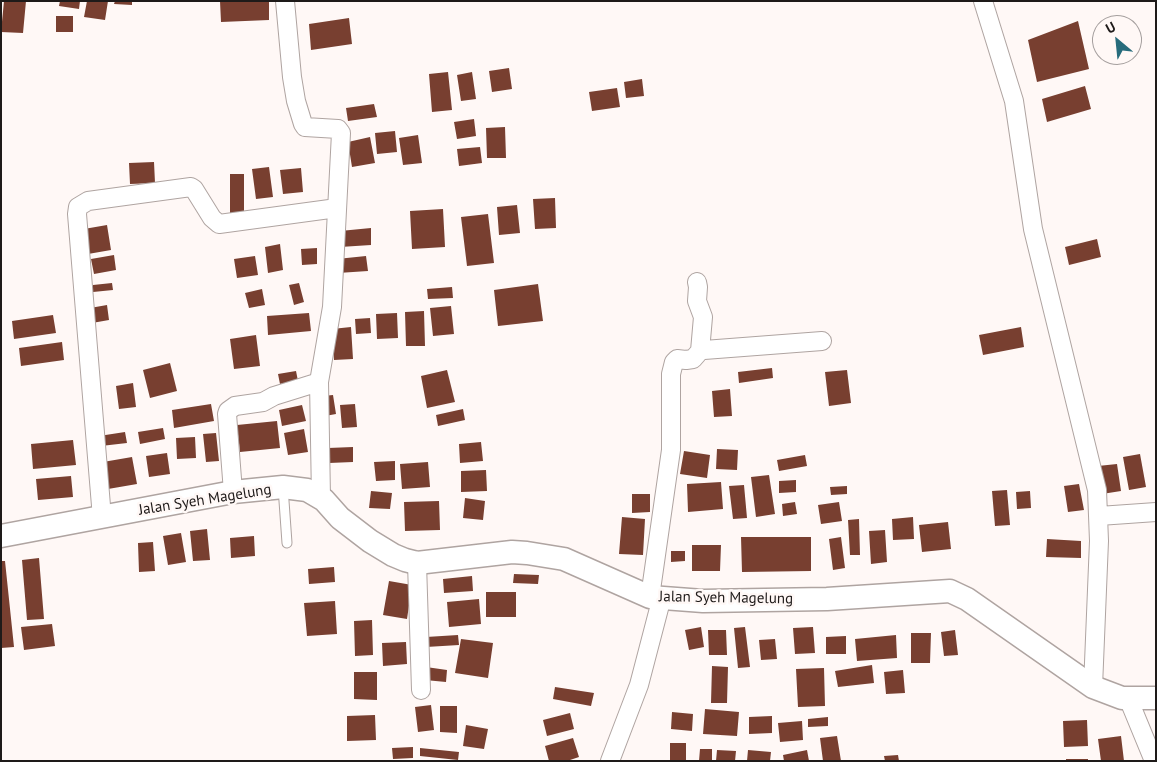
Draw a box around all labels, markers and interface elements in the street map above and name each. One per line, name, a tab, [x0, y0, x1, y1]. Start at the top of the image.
north arrow	[1092, 15, 1142, 65]
text: U	[1102, 18, 1119, 38]
street label: Jalan Syeh Magelung	[137, 481, 273, 519]
street label: Jalan Syeh Magelung	[659, 588, 793, 608]

